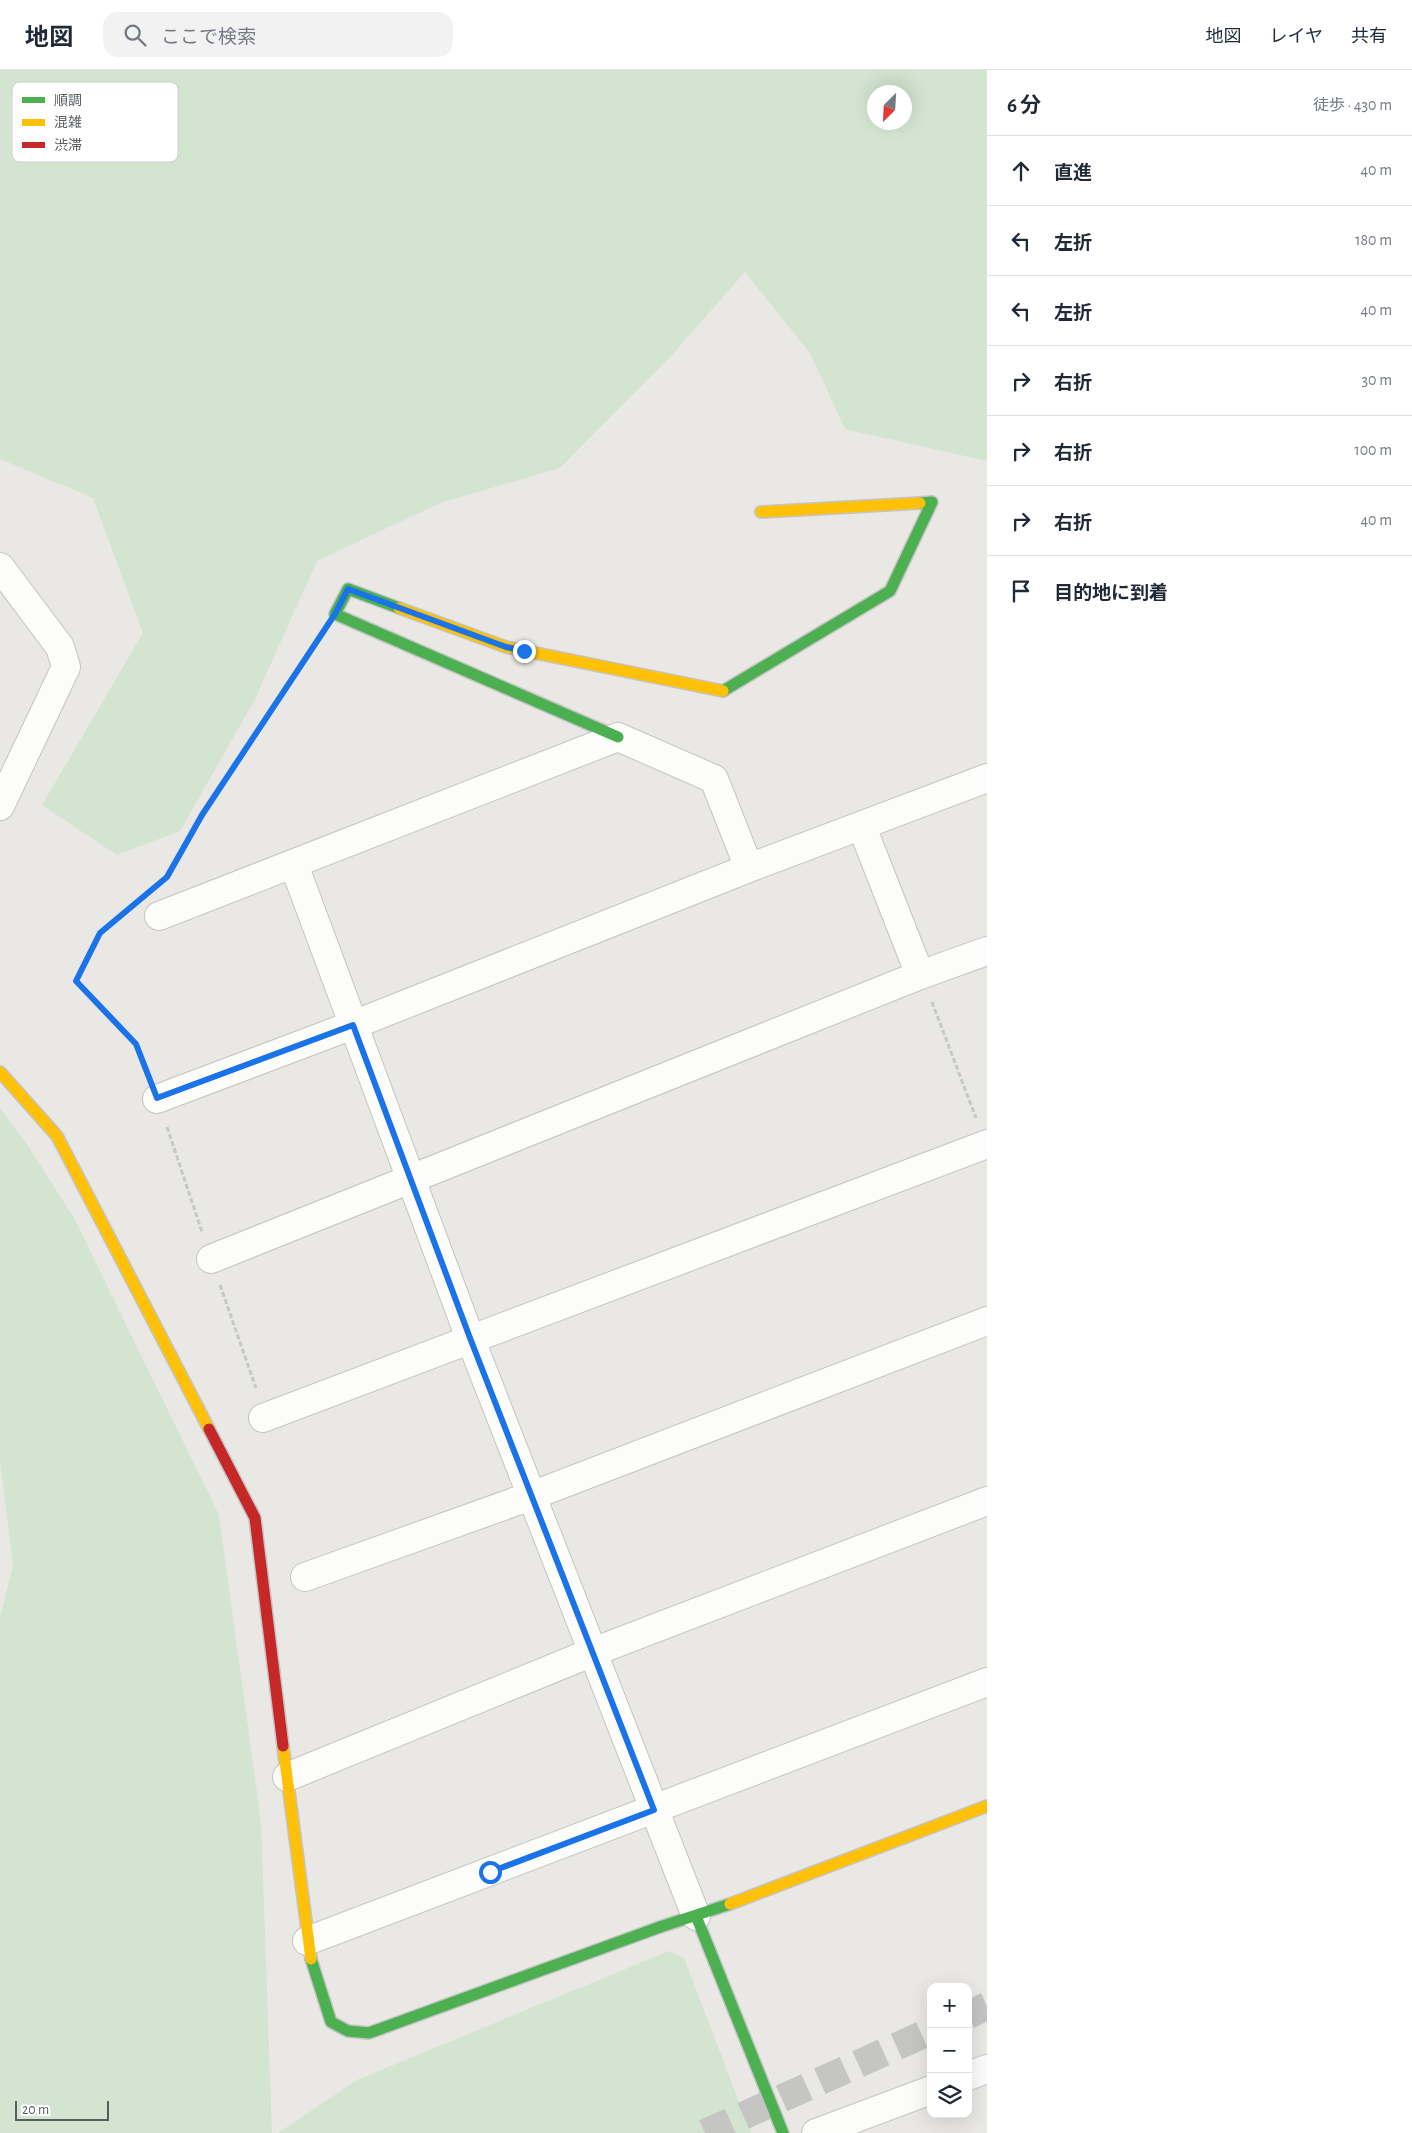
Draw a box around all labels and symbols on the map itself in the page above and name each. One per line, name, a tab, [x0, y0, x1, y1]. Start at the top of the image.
legend	[12, 82, 178, 162]
north arrow	[867, 85, 912, 130]
text: 順調	[54, 94, 82, 108]
text: 混雑	[54, 114, 82, 130]
text: 渋滞	[54, 138, 82, 153]
route end	[513, 640, 536, 663]
route start	[479, 1861, 502, 1884]
scale bar	[15, 2098, 109, 2121]

